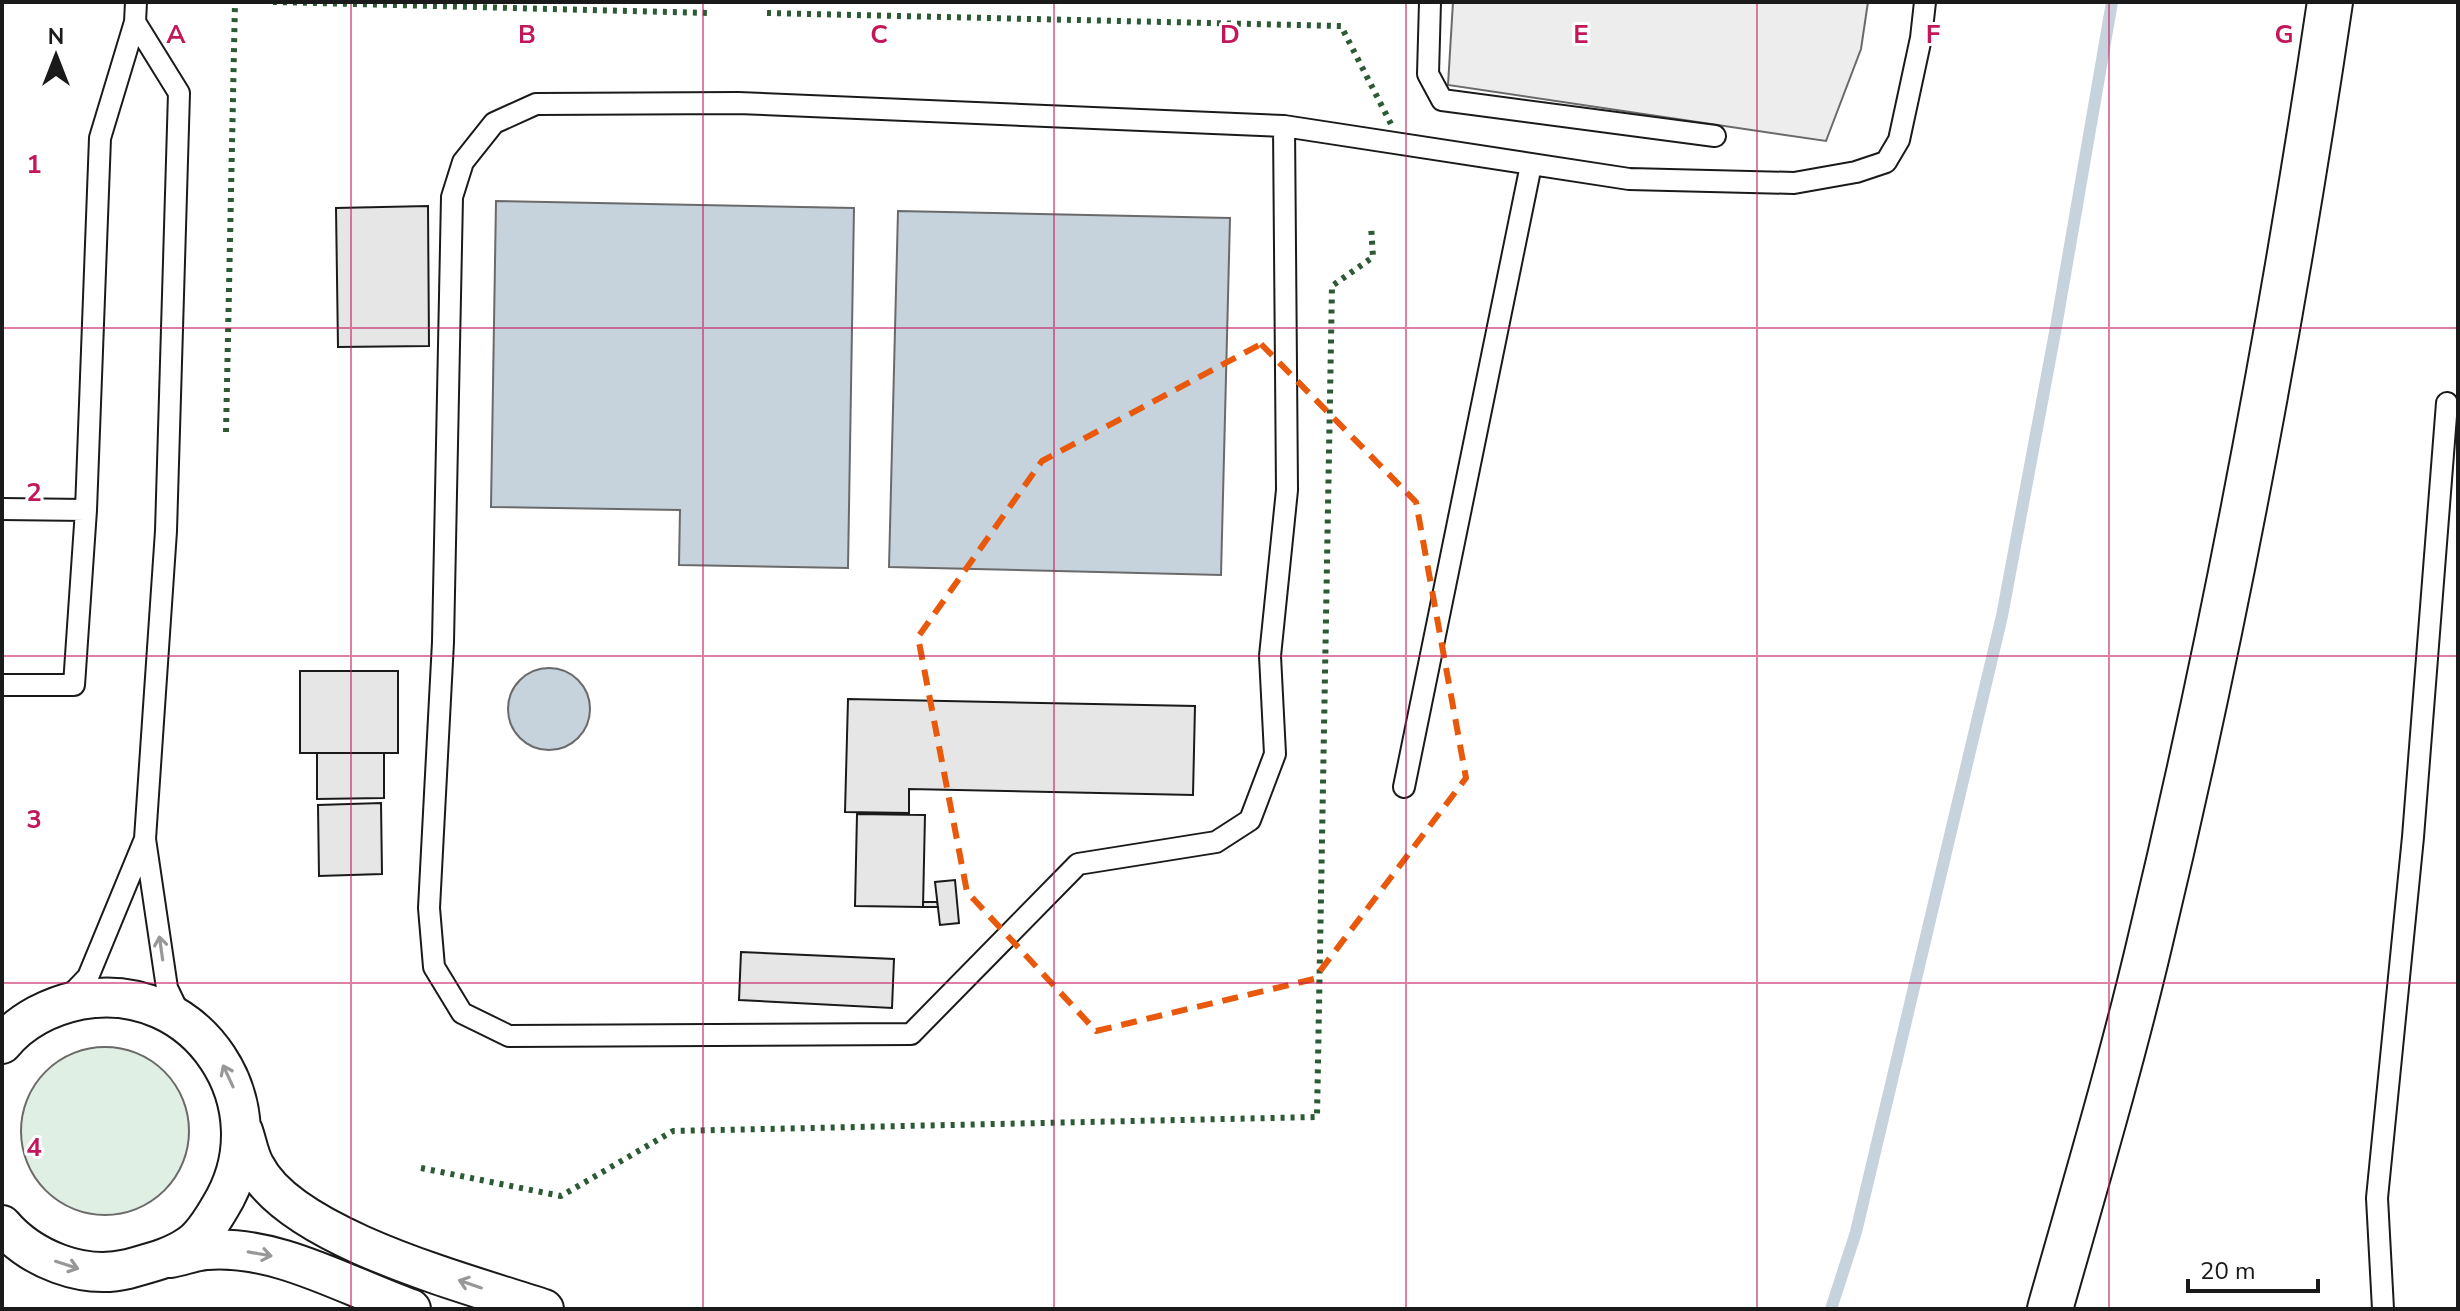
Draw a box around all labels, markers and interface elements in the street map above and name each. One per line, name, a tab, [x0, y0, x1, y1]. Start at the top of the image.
north arrow	[16, 16, 96, 96]
text: A	[166, 17, 186, 52]
text: B	[518, 17, 536, 52]
text: C	[870, 17, 888, 52]
text: D	[1220, 17, 1240, 52]
text: E	[1573, 17, 1589, 52]
text: F	[1926, 17, 1940, 52]
text: G	[2274, 17, 2294, 52]
text: N	[48, 22, 64, 52]
text: 1	[26, 147, 42, 182]
text: 2	[26, 475, 42, 510]
text: 3	[26, 802, 42, 837]
one-way arrow	[153, 936, 168, 961]
one-way arrow	[219, 1064, 234, 1089]
text: 4	[26, 1130, 42, 1165]
scale bar	[2188, 1243, 2318, 1293]
one-way arrow	[247, 1247, 272, 1262]
text: 20 m	[2200, 1255, 2256, 1287]
one-way arrow	[54, 1259, 79, 1274]
one-way arrow	[458, 1275, 483, 1290]

